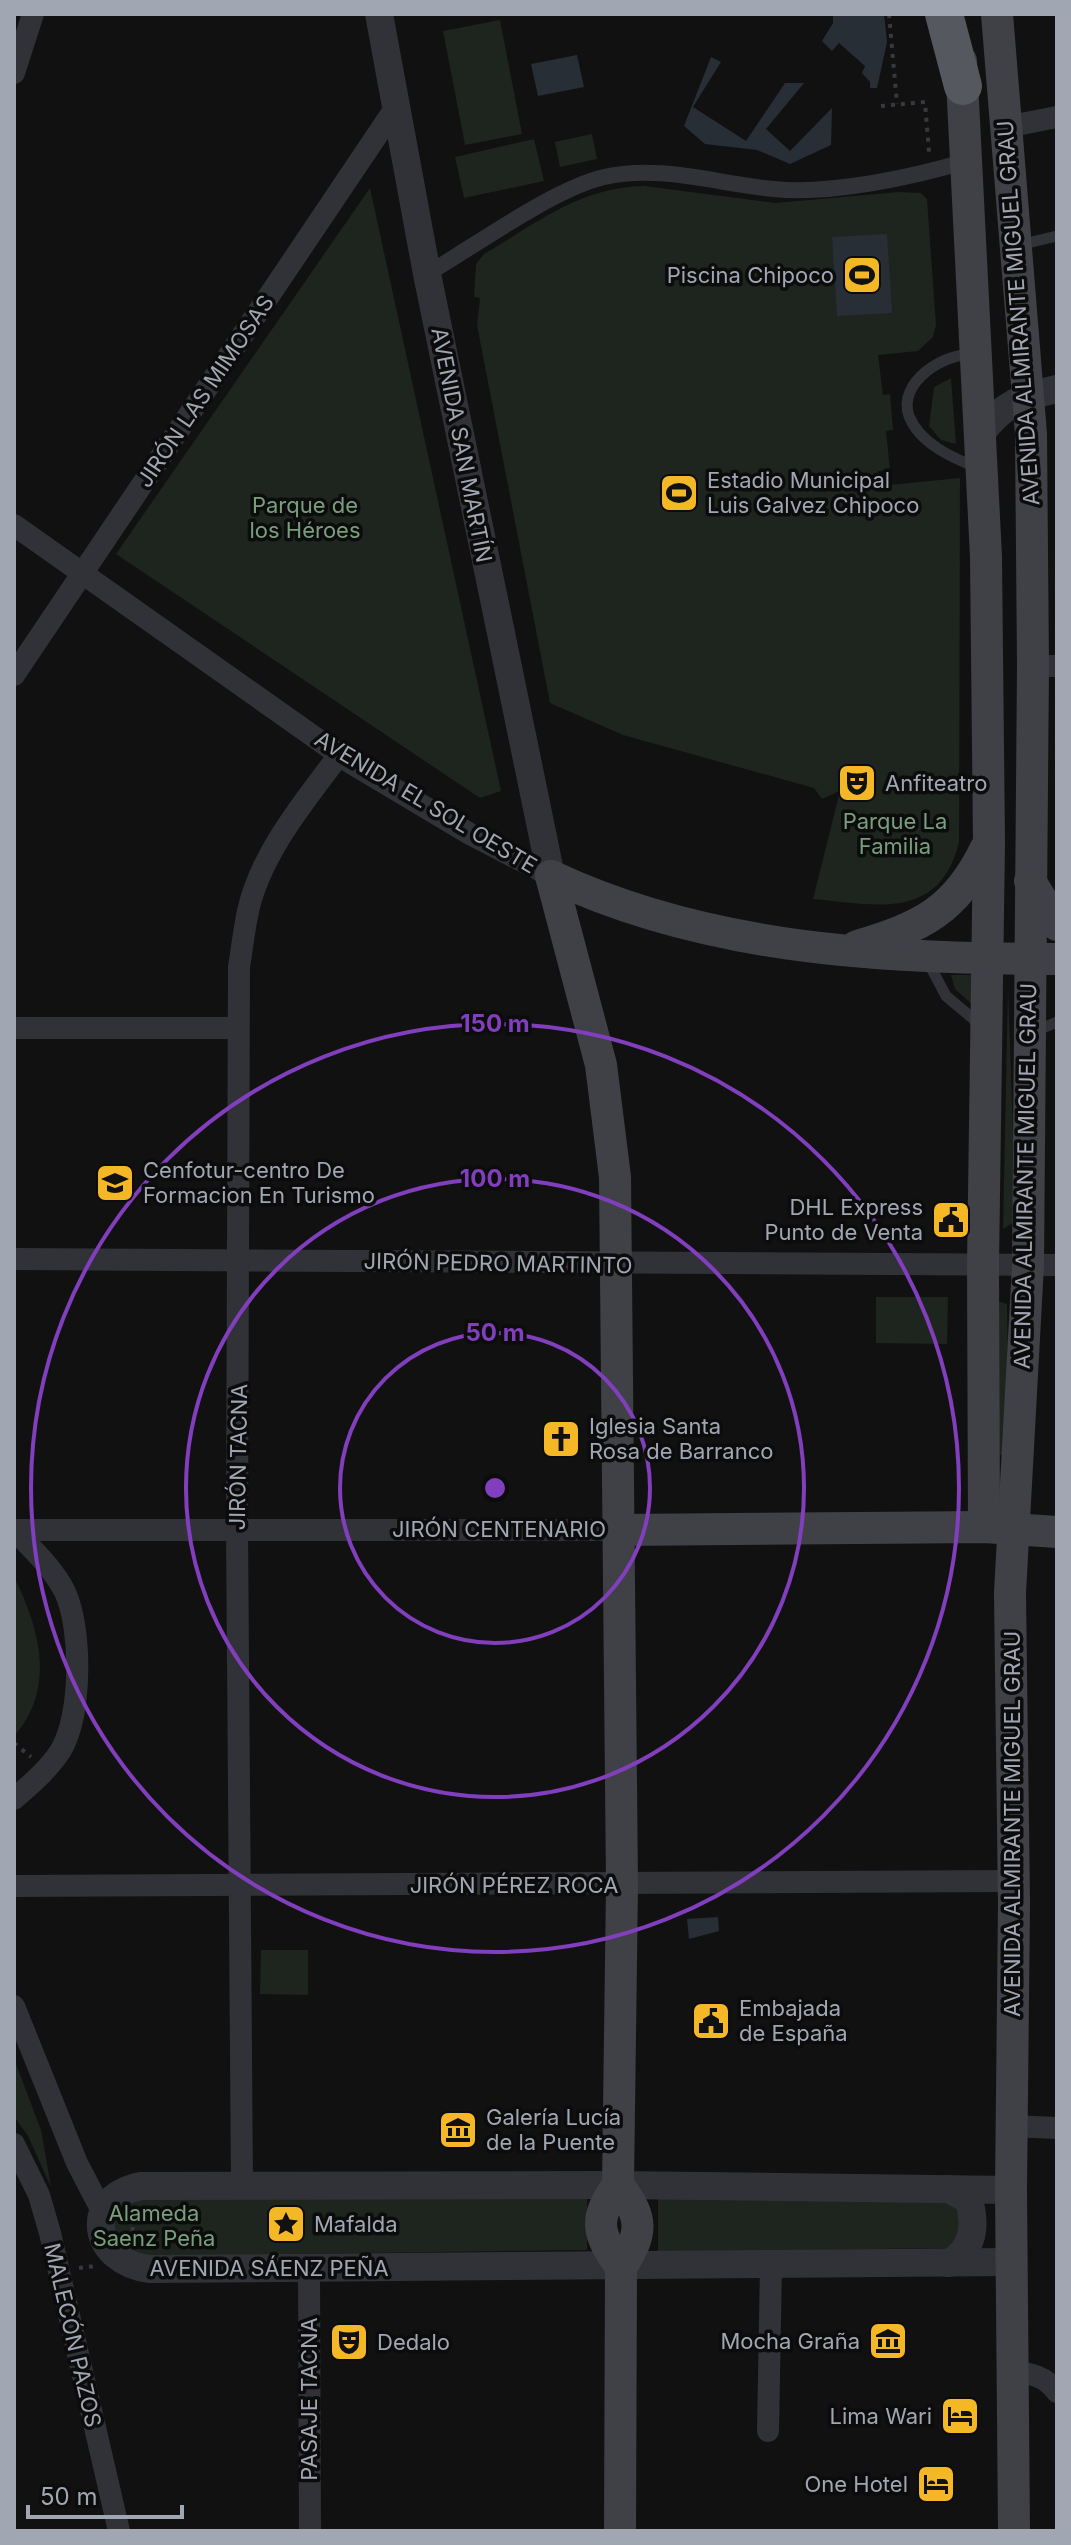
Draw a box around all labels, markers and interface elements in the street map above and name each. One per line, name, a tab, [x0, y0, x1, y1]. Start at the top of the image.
street label: AVENIDA ALMIRANTE MIGUEL GRAU	[992, 120, 1044, 506]
sports icon: Piscina Chipoco	[841, 254, 883, 296]
place label: Piscina Chipoco	[667, 262, 834, 288]
street label: JIRÓN LAS MIMOSAS	[131, 290, 279, 492]
street label: AVENIDA SAN MARTÍN	[426, 325, 498, 565]
place label: Estadio Municipal Luis Galvez Chipoco	[707, 467, 919, 518]
sports icon: Estadio Municipal Luis Galvez Chipoco	[658, 472, 700, 514]
park label: Parque de los Héroes	[249, 492, 361, 543]
street label: AVENIDA EL SOL OESTE	[310, 725, 542, 879]
theatre icon: Anfiteatro	[836, 762, 878, 804]
place label: Anfiteatro	[885, 770, 987, 796]
park label: Parque La Familia	[843, 808, 947, 859]
street label: AVENIDA ALMIRANTE MIGUEL GRAU	[1009, 983, 1041, 1369]
text: 150 m	[460, 1009, 530, 1038]
place label: Cenfotur-centro De Formacion En Turismo	[143, 1157, 375, 1208]
school or university icon: Cenfotur-centro De Formacion En Turismo	[94, 1162, 136, 1204]
text: 100 m	[460, 1164, 530, 1193]
place label: DHL Express Punto de Venta	[765, 1194, 923, 1245]
public building icon: DHL Express Punto de Venta	[930, 1199, 972, 1241]
street label: JIRÓN PEDRO MARTINTO	[363, 1248, 633, 1278]
text: 50 m	[465, 1318, 525, 1347]
street label: JIRÓN TACNA	[224, 1383, 252, 1531]
place label: Iglesia Santa Rosa de Barranco	[589, 1413, 773, 1464]
church icon: Iglesia Santa Rosa de Barranco	[540, 1418, 582, 1460]
centre of rings	[481, 1474, 509, 1502]
street label: JIRÓN CENTENARIO	[392, 1516, 606, 1542]
street label: AVENIDA ALMIRANTE MIGUEL GRAU	[999, 1631, 1025, 2017]
street label: JIRÓN PÉREZ ROCA	[410, 1872, 618, 1898]
place label: Embajada de España	[739, 1995, 848, 2046]
public building icon: Embajada de España	[690, 2000, 732, 2042]
place label: Galería Lucía de la Puente	[486, 2104, 621, 2155]
museum icon: Galería Lucía de la Puente	[437, 2109, 479, 2151]
park label: Alameda Saenz Peña	[93, 2200, 215, 2251]
place icon: Mafalda	[265, 2203, 307, 2245]
place label: Mafalda	[314, 2211, 398, 2237]
street label: MALECÓN PAZOS	[39, 2240, 107, 2430]
street label: AVENIDA SÁENZ PEÑA	[149, 2255, 389, 2281]
street label: PASAJE TACNA	[296, 2317, 322, 2481]
museum icon: Mocha Graña	[867, 2320, 909, 2362]
theatre icon: Dedalo	[328, 2321, 370, 2363]
place label: Mocha Graña	[720, 2328, 860, 2354]
place label: Dedalo	[377, 2329, 450, 2355]
hotel icon: Lima Wari	[939, 2395, 981, 2437]
place label: Lima Wari	[830, 2403, 932, 2429]
hotel icon: One Hotel	[915, 2463, 957, 2505]
scale bar	[28, 2469, 182, 2519]
place label: One Hotel	[804, 2471, 908, 2497]
text: 50 m	[40, 2482, 98, 2511]

